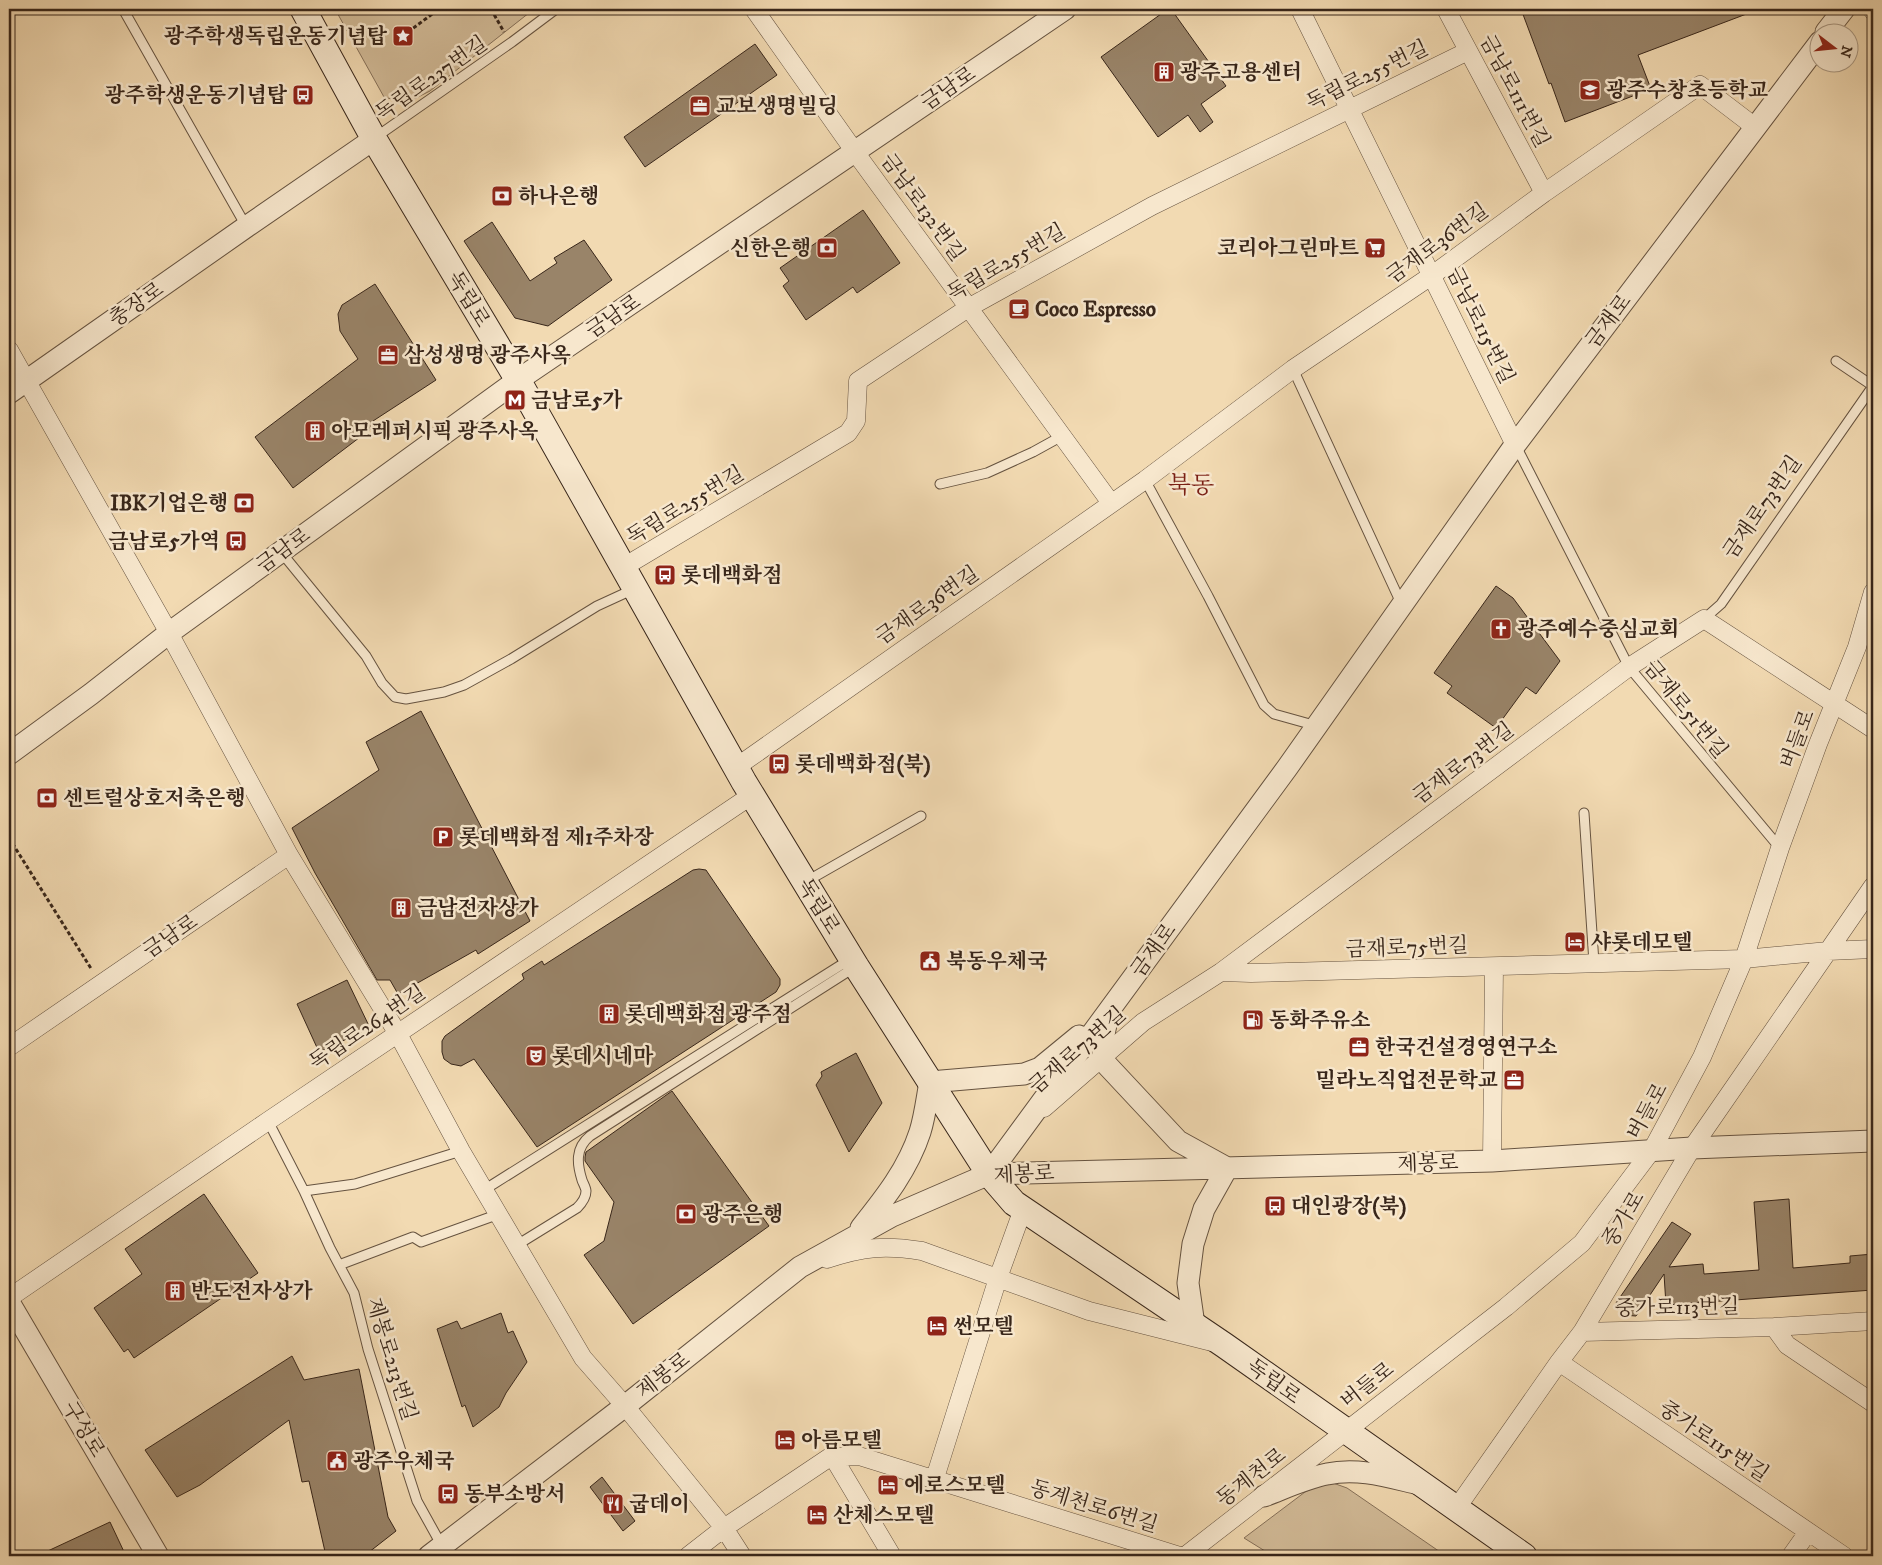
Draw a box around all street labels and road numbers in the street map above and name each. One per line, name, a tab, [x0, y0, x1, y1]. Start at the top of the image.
street label: 금남로111번길	[1473, 30, 1555, 153]
street label: 독립로237번길	[371, 31, 493, 127]
street label: 독립로255번길	[1302, 35, 1433, 117]
street label: 금남로	[916, 61, 981, 117]
street label: 금남로132번길	[874, 148, 970, 267]
street label: 금재로36번길	[1381, 198, 1494, 290]
street label: 독립로255번길	[943, 218, 1070, 307]
street label: 금남로115번길	[1441, 263, 1520, 388]
street label: 독립로	[441, 267, 495, 332]
street label: 충장로	[104, 277, 169, 333]
street label: 금남로	[581, 289, 646, 345]
street label: 금재로	[1580, 289, 1637, 354]
street label: 금재로73번길	[1718, 451, 1808, 564]
street label: 독립로255번길	[622, 461, 749, 551]
street label: 금남로	[251, 522, 316, 579]
street label: 금재로36번길	[871, 561, 984, 651]
street label: 금재로51번길	[1637, 655, 1733, 764]
street label: 버들로	[1775, 706, 1821, 772]
street label: 금재로73번길	[1408, 717, 1519, 810]
street label: 독립로	[791, 874, 845, 939]
street label: 금남로	[138, 909, 203, 965]
street label: 금재로	[1125, 918, 1182, 983]
street label: 금재로75번길	[1345, 933, 1469, 963]
street label: 독립로264번길	[304, 979, 431, 1076]
street label: 금재로73번길	[1024, 1001, 1132, 1100]
street label: 버들로	[1622, 1079, 1674, 1144]
street label: 제봉로	[1397, 1150, 1459, 1178]
street label: 제봉로	[993, 1160, 1055, 1190]
street label: 중가로	[1597, 1187, 1651, 1252]
street label: 중가로113번길	[1614, 1294, 1740, 1322]
street label: 제봉로213번길	[360, 1295, 422, 1424]
street label: 제봉로	[632, 1347, 696, 1405]
street label: 독립로	[1241, 1353, 1306, 1410]
street label: 버들로	[1336, 1357, 1400, 1415]
street label: 중가로115번길	[1653, 1395, 1773, 1488]
street label: 구성로	[56, 1397, 110, 1462]
street label: 동계천로	[1212, 1443, 1292, 1513]
street label: 동계천로6번길	[1026, 1475, 1161, 1539]

